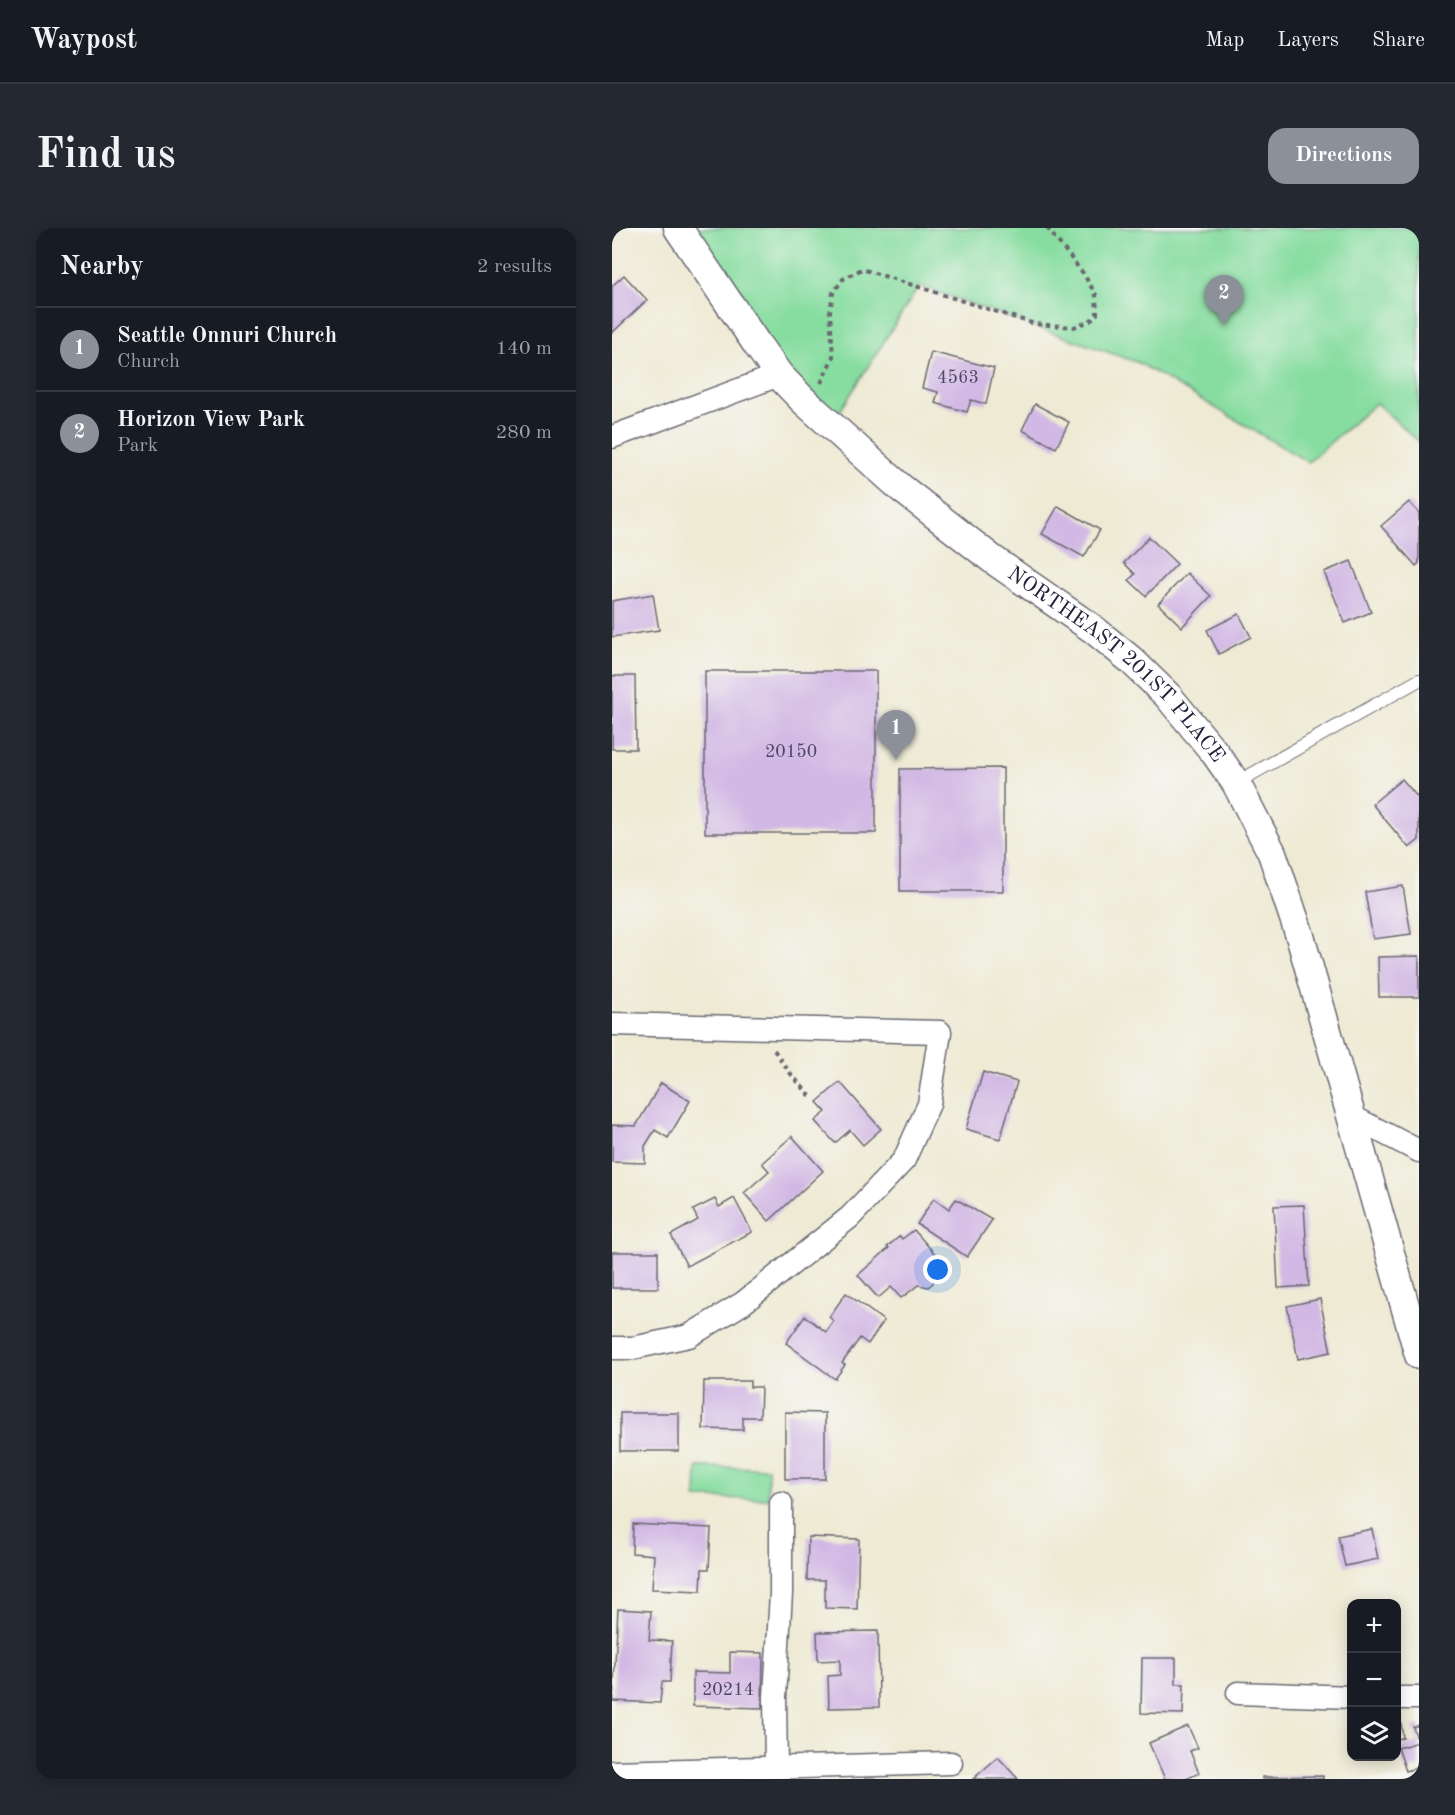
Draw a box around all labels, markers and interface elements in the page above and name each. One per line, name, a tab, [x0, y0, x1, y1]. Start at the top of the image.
text: Waypost	[30, 27, 137, 55]
text: Map	[1205, 30, 1244, 51]
text: Layers	[1277, 30, 1339, 51]
text: Share	[1372, 30, 1425, 51]
button: Directions	[1268, 128, 1419, 184]
text: Find us	[36, 135, 175, 177]
text: Nearby	[60, 254, 144, 280]
text: 2 results	[477, 257, 552, 277]
pin: 2	[1204, 276, 1244, 325]
text: Seattle Onnuri Church	[117, 325, 337, 347]
text: 1	[74, 339, 85, 359]
text: 140 m	[496, 339, 552, 359]
text: Church	[117, 352, 180, 372]
house number: 4563	[937, 369, 979, 387]
text: Horizon View Park	[117, 409, 305, 431]
text: 2	[74, 423, 85, 443]
text: 280 m	[496, 423, 552, 443]
text: Park	[117, 436, 158, 456]
street label: NORTHEAST 201ST PLACE	[1004, 563, 1229, 766]
pin: 1	[876, 710, 916, 760]
house number: 20150	[765, 743, 817, 761]
your location	[923, 1255, 952, 1284]
map controls	[1347, 1599, 1401, 1761]
button: +	[1347, 1599, 1401, 1653]
button: −	[1347, 1653, 1401, 1707]
house number: 20214	[702, 1681, 754, 1699]
button: layers	[1347, 1707, 1401, 1761]

